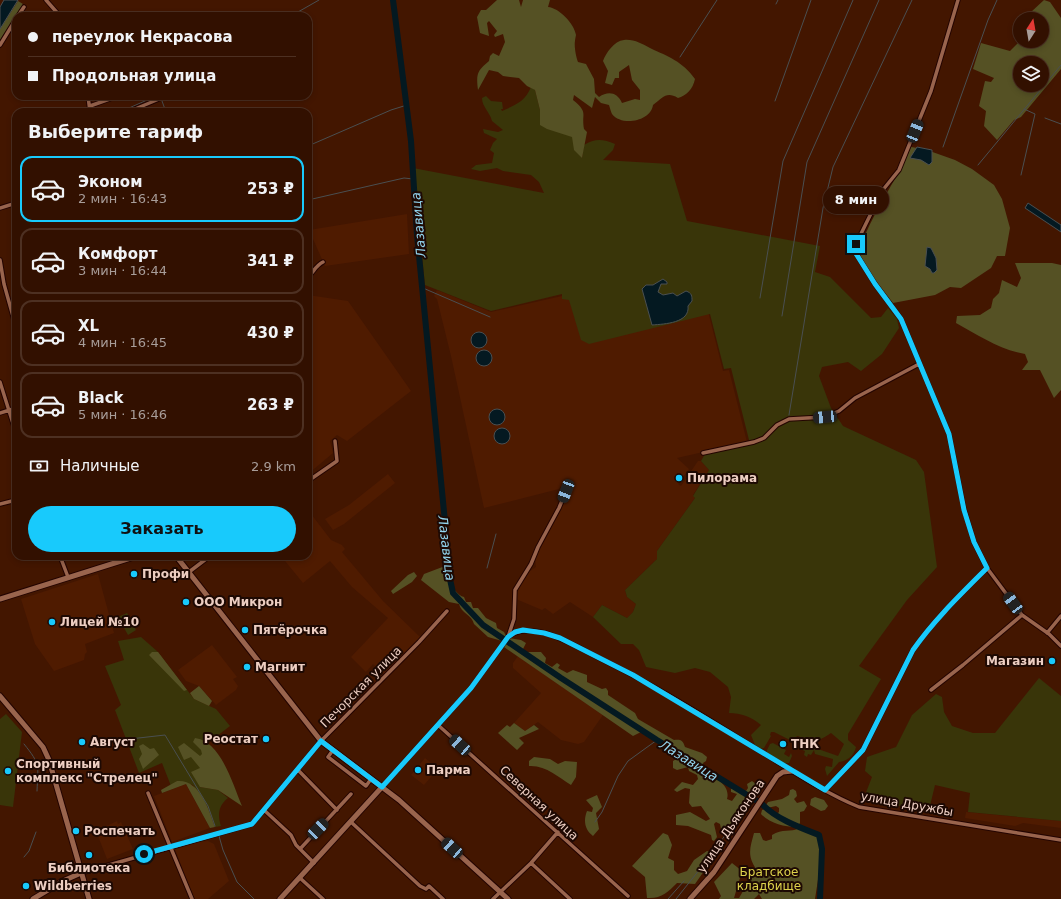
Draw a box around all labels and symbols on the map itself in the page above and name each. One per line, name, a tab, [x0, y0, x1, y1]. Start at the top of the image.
north arrow	[1013, 12, 1049, 48]
car	[905, 118, 925, 144]
callout: 8 мин	[823, 186, 889, 214]
water label: Лазавица	[408, 192, 429, 259]
route end	[847, 235, 865, 253]
car	[813, 410, 837, 424]
place label: Пилорама	[687, 471, 757, 485]
marker: Пилорама	[674, 473, 684, 483]
car	[556, 478, 576, 504]
water label: Лазавица	[435, 514, 458, 582]
place label: Профи	[142, 567, 189, 581]
marker: Профи	[129, 569, 139, 579]
car	[1001, 590, 1025, 616]
place label: ООО Микрон	[194, 595, 282, 609]
marker: ООО Микрон	[181, 597, 191, 607]
place label: Лицей №10	[60, 615, 139, 629]
marker: Лицей №10	[47, 617, 57, 627]
place label: Пятёрочка	[253, 623, 327, 637]
marker: Пятёрочка	[240, 625, 250, 635]
street label: Печорская улица	[318, 644, 404, 730]
place label: Магазин	[986, 654, 1044, 668]
marker: Магазин	[1047, 656, 1057, 666]
place label: Магнит	[255, 660, 305, 674]
marker: Магнит	[242, 662, 252, 672]
place label: Реостат	[204, 732, 258, 746]
car	[447, 733, 473, 757]
marker: Реостат	[261, 734, 271, 744]
place label: Август	[90, 735, 135, 749]
water label: Лазавица	[656, 736, 721, 784]
marker: Август	[77, 737, 87, 747]
place label: ТНК	[791, 737, 819, 751]
marker: ТНК	[778, 739, 788, 749]
place label: Спортивный комплекс "Стрелец"	[16, 757, 158, 785]
place label: Парма	[426, 763, 471, 777]
street label: Северная улица	[497, 763, 581, 843]
marker: Парма	[413, 765, 423, 775]
marker: Спортивный комплекс "Стрелец"	[3, 766, 13, 776]
street label: улица Дьяконова	[695, 777, 767, 875]
street label: улица Дружбы	[860, 789, 954, 819]
car	[305, 816, 331, 842]
place label: Роспечать	[84, 824, 156, 838]
marker: Роспечать	[71, 826, 81, 836]
car	[439, 836, 465, 860]
route start	[135, 845, 153, 863]
marker: Библиотека	[84, 850, 94, 860]
place label: Библиотека	[48, 861, 130, 875]
park label: Братское кладбище	[737, 865, 801, 893]
place label: Wildberries	[34, 879, 112, 893]
marker: Wildberries	[21, 881, 31, 891]

